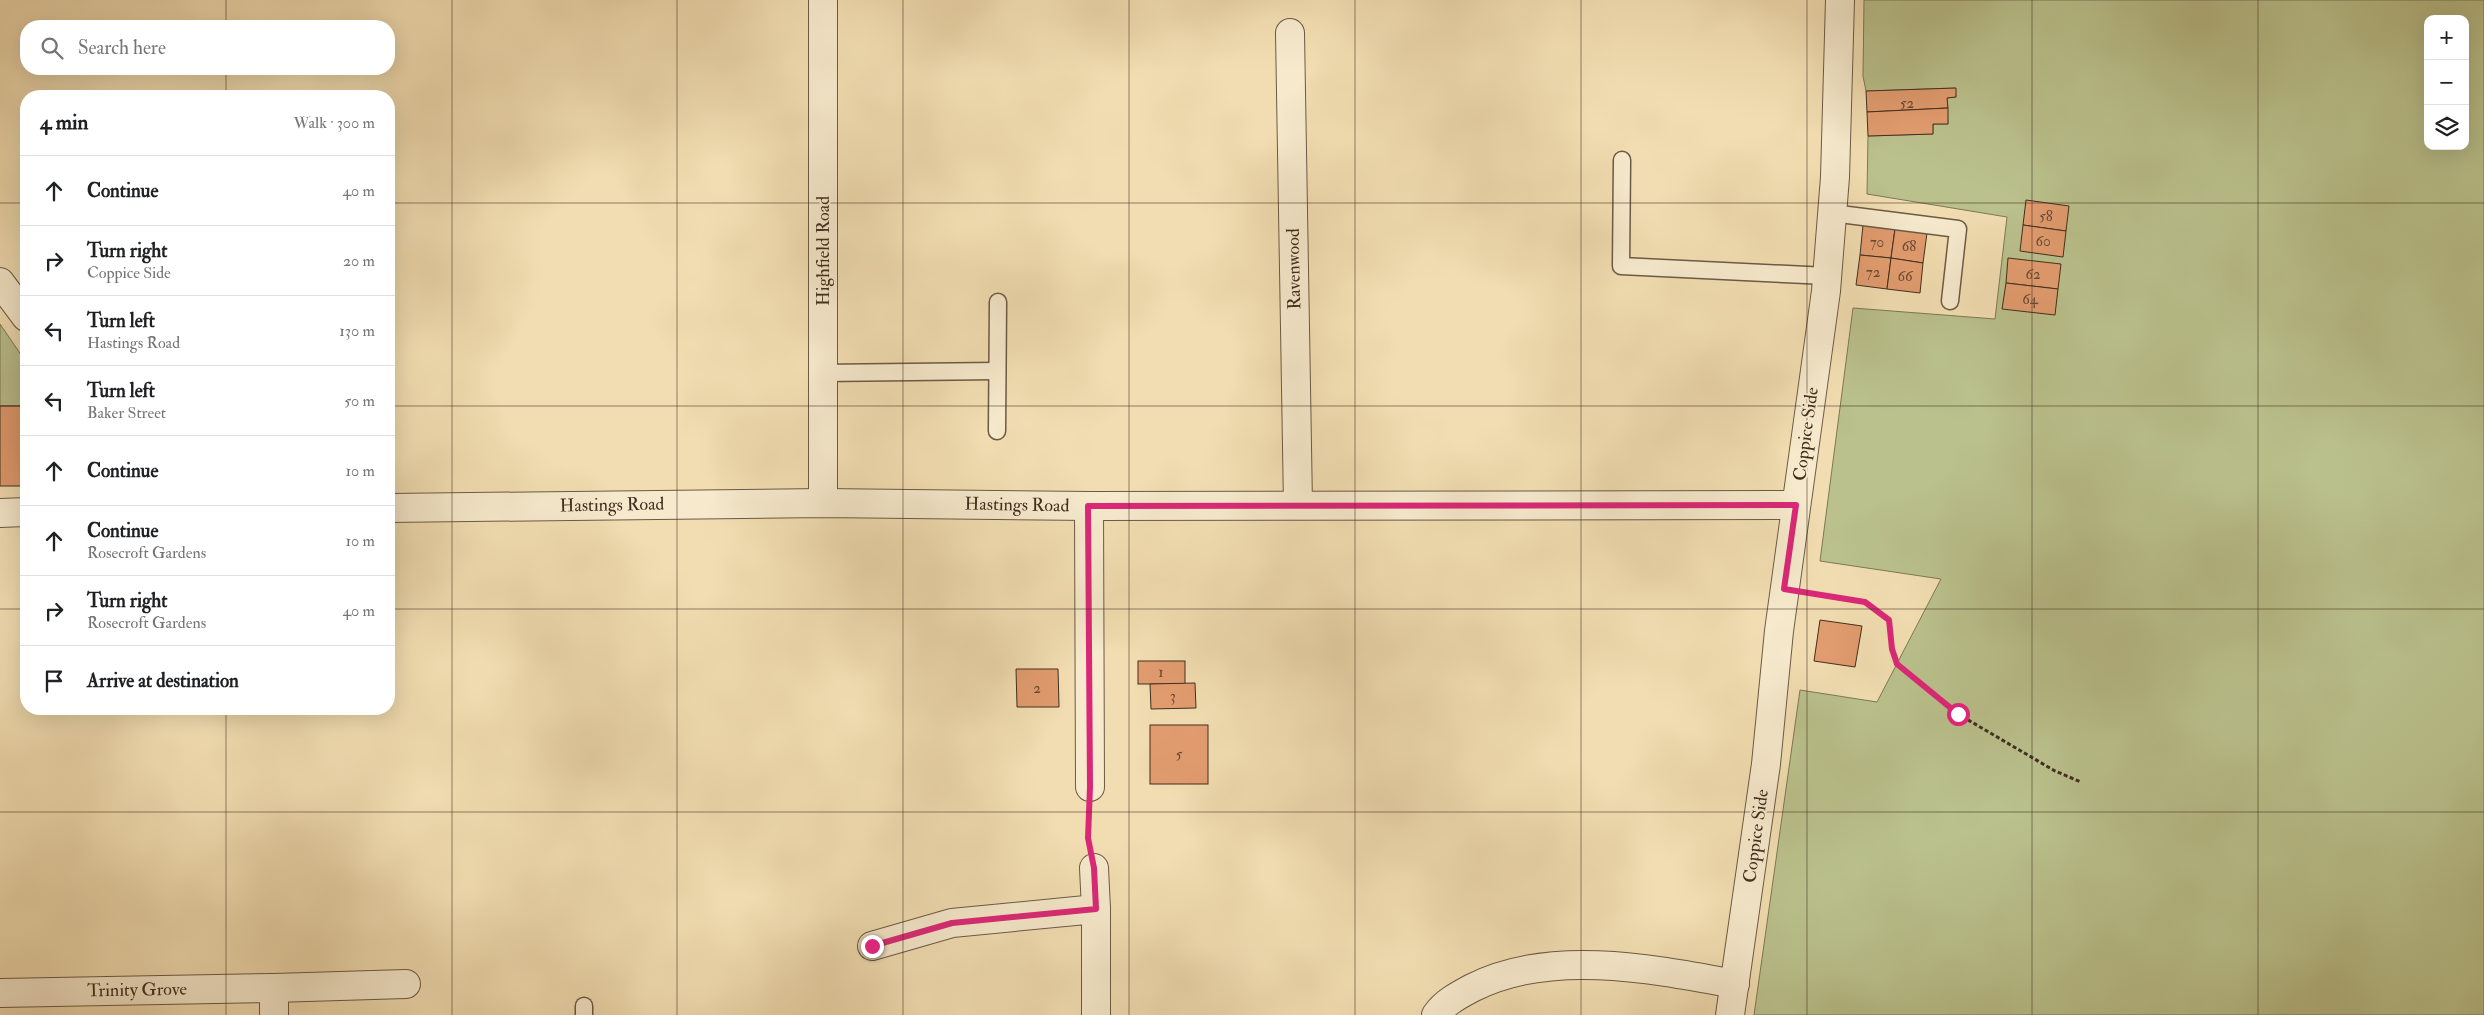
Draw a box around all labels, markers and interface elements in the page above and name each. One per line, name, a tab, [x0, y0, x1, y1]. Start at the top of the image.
map controls	[2424, 15, 2469, 150]
button: +	[2424, 15, 2469, 60]
search box	[20, 20, 395, 75]
icon: search	[38, 34, 66, 62]
text: Search here	[78, 36, 166, 60]
button: −	[2424, 60, 2469, 105]
house number: 52	[1900, 94, 1914, 113]
button: layers	[2424, 105, 2469, 150]
text: 4 min	[40, 109, 88, 136]
text: Walk · 300 m	[294, 113, 375, 133]
icon: ahead	[40, 177, 68, 205]
text: Continue	[87, 179, 158, 203]
text: 40 m	[342, 181, 375, 201]
street label: Highfield Road	[812, 196, 835, 306]
house number: 58	[2039, 207, 2053, 226]
street label: Ravenwood	[1282, 228, 1306, 310]
house number: 60	[2035, 232, 2051, 251]
house number: 70	[1870, 233, 1884, 252]
house number: 68	[1902, 237, 1916, 256]
text: Turn right	[87, 239, 167, 263]
icon: right	[40, 247, 68, 275]
text: 20 m	[343, 251, 375, 271]
text: Coppice Side	[87, 263, 171, 283]
house number: 72	[1866, 263, 1881, 282]
house number: 62	[2025, 265, 2041, 284]
house number: 66	[1897, 267, 1914, 286]
house number: 64	[2022, 290, 2039, 309]
text: Turn left	[87, 309, 155, 333]
icon: left	[40, 317, 68, 345]
text: 130 m	[339, 321, 375, 341]
text: Hastings Road	[87, 333, 180, 353]
text: Turn left	[87, 379, 155, 403]
street label: Coppice Side	[1788, 385, 1824, 482]
icon: left	[40, 387, 68, 415]
text: 50 m	[344, 391, 375, 411]
text: Baker Street	[87, 403, 166, 423]
icon: ahead	[40, 457, 68, 485]
text: Continue	[87, 459, 158, 483]
text: 10 m	[345, 461, 375, 481]
street label: Hastings Road	[559, 493, 665, 517]
street label: Hastings Road	[964, 493, 1070, 517]
text: Continue	[87, 519, 158, 543]
icon: ahead	[40, 527, 68, 555]
text: 10 m	[345, 531, 375, 551]
text: Rosecroft Gardens	[87, 543, 206, 563]
text: Turn right	[87, 589, 167, 613]
icon: right	[40, 597, 68, 625]
text: 40 m	[342, 601, 375, 621]
text: Rosecroft Gardens	[87, 613, 206, 633]
house number: 1	[1158, 663, 1164, 682]
icon: arrive	[40, 667, 68, 695]
text: Arrive at destination	[87, 669, 239, 693]
house number: 2	[1033, 679, 1041, 698]
house number: 3	[1170, 687, 1176, 706]
route start	[1947, 703, 1970, 726]
house number: 5	[1176, 745, 1183, 764]
street label: Coppice Side	[1738, 787, 1774, 884]
route end	[861, 935, 884, 958]
street label: Trinity Grove	[87, 978, 188, 1002]

